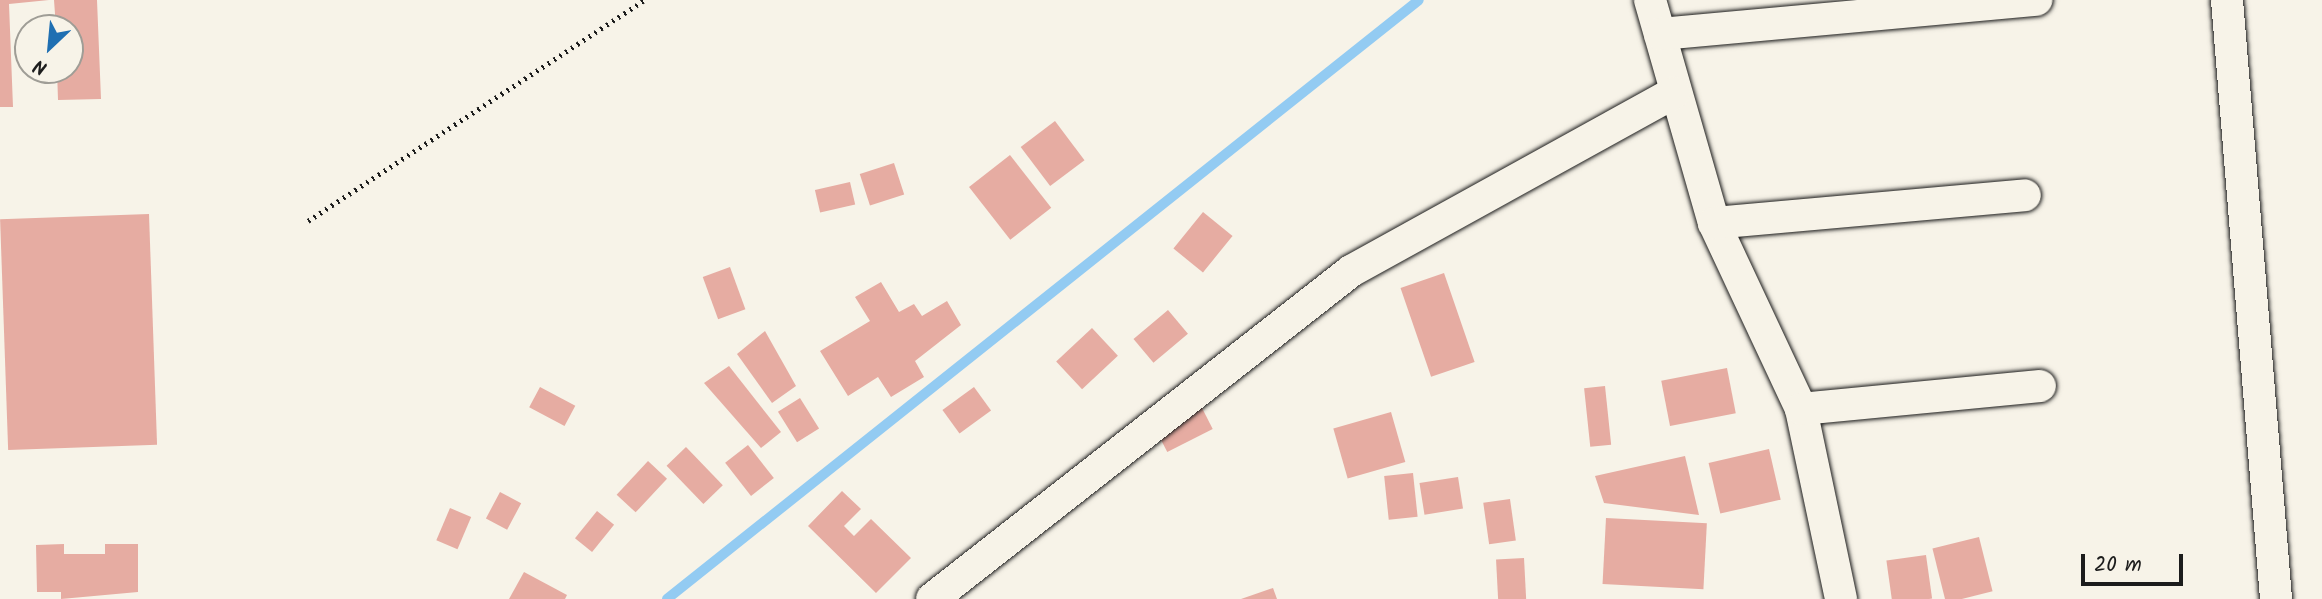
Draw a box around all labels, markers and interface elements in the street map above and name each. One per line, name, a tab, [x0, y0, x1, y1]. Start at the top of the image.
north arrow	[14, 14, 84, 84]
text: N	[29, 50, 53, 82]
scale bar	[2084, 540, 2186, 584]
text: 20 m	[2094, 549, 2142, 582]

